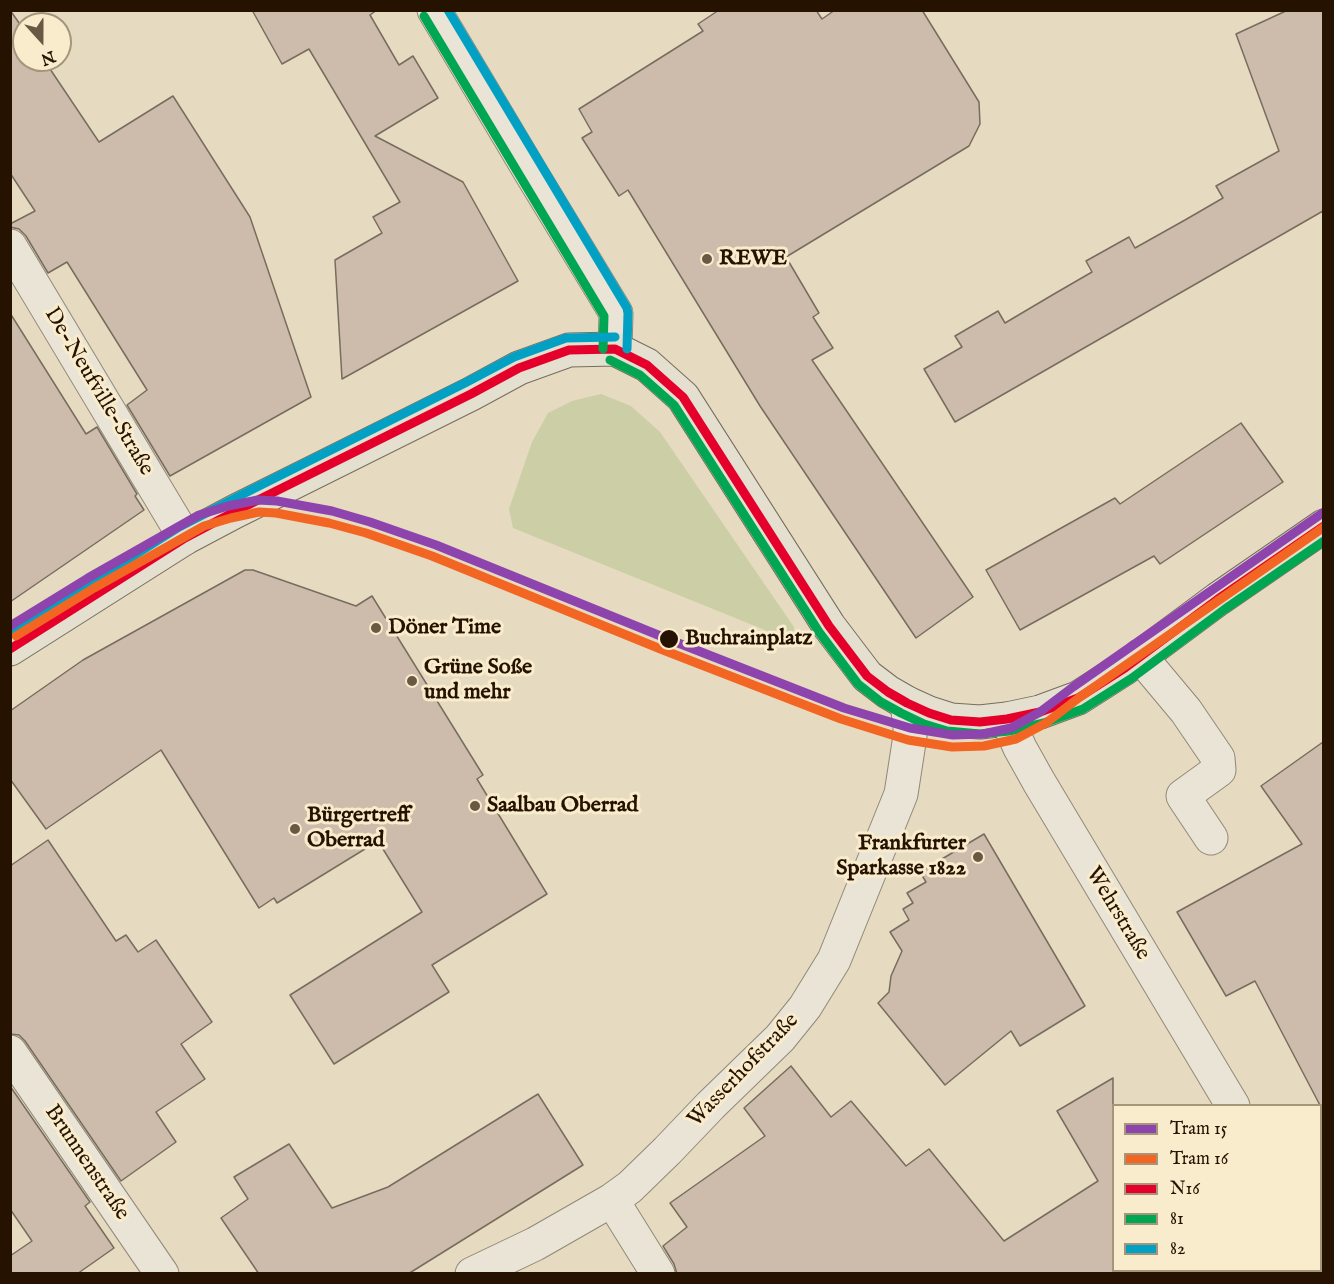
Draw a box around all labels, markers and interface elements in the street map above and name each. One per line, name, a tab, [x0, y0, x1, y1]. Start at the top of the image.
north arrow	[12, 12, 72, 72]
text: N	[38, 45, 58, 69]
place label: REWE	[719, 246, 787, 272]
marker: REWE	[700, 252, 714, 266]
street label: De-Neufville-Straße	[37, 303, 159, 481]
place label: Döner Time	[388, 615, 501, 641]
marker: Döner Time	[369, 621, 383, 635]
place label: Buchrainplatz	[685, 626, 812, 652]
marker: Buchrainplatz	[658, 628, 680, 650]
place label: Grüne Soße und mehr	[424, 655, 532, 706]
marker: Grüne Soße und mehr	[405, 674, 419, 688]
place label: Saalbau Oberrad	[487, 793, 638, 819]
marker: Saalbau Oberrad	[468, 799, 482, 813]
place label: Bürgertreff Oberrad	[307, 803, 410, 854]
marker: Bürgertreff Oberrad	[288, 822, 302, 836]
place label: Frankfurter Sparkasse 1822	[836, 831, 966, 882]
marker: Frankfurter Sparkasse 1822	[971, 850, 985, 864]
street label: Wehrstraße	[1079, 863, 1155, 965]
street label: Wasserhofstraße	[683, 1008, 805, 1134]
street label: Brunnenstraße	[38, 1100, 134, 1226]
legend	[1112, 1104, 1322, 1272]
text: Tram 15	[1170, 1118, 1227, 1141]
text: Tram 16	[1170, 1148, 1228, 1171]
text: N16	[1170, 1178, 1200, 1201]
text: 81	[1170, 1208, 1184, 1231]
text: 82	[1170, 1238, 1186, 1261]

